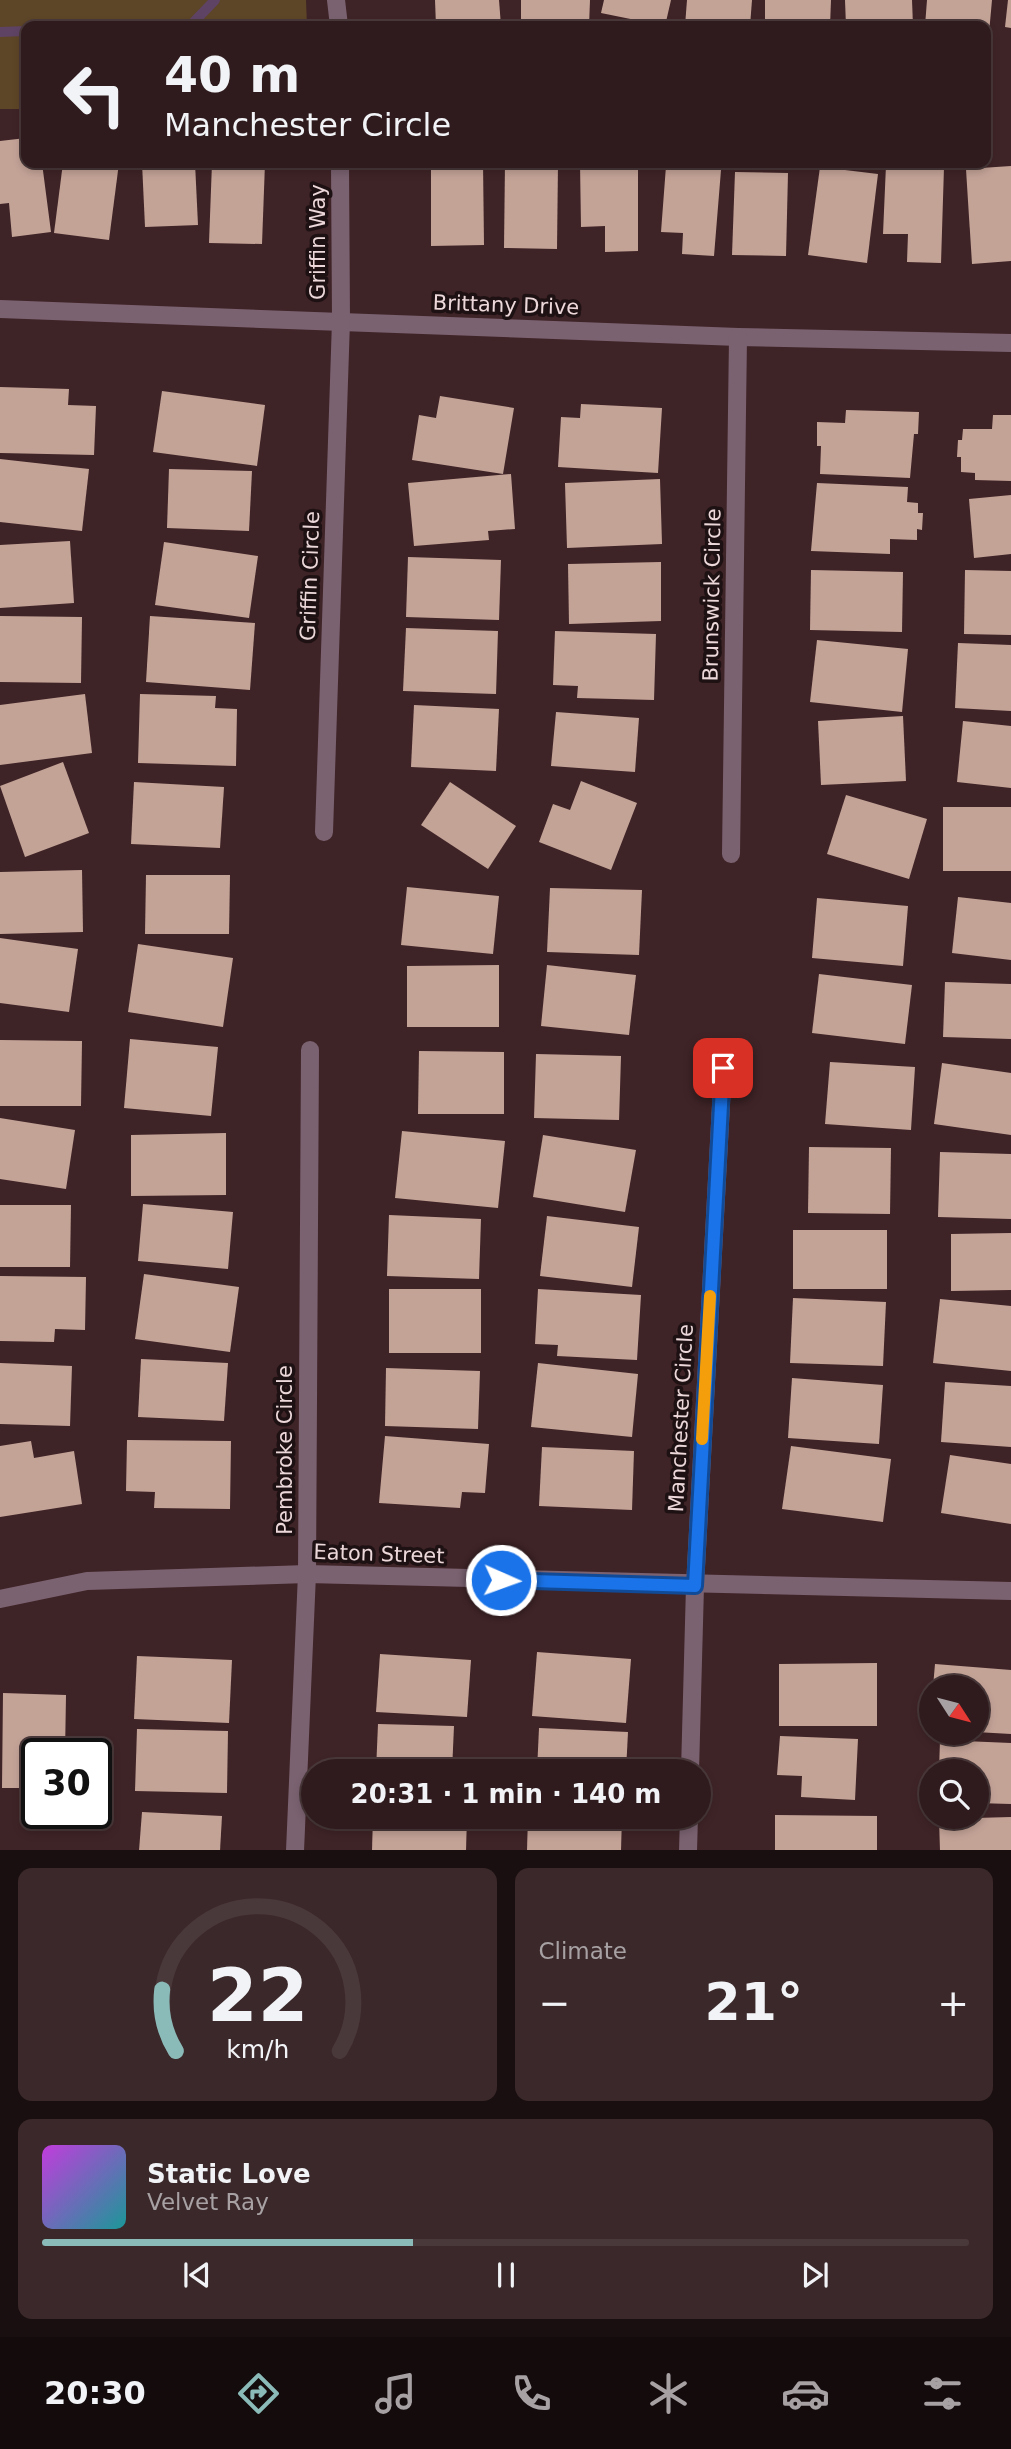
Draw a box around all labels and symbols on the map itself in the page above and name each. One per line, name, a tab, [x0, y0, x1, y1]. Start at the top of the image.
street label: Griffin Way	[306, 184, 330, 300]
street label: Brittany Drive	[432, 290, 580, 320]
street label: Brunswick Circle	[698, 508, 726, 682]
street label: Griffin Circle	[296, 511, 324, 641]
pin	[693, 1038, 753, 1098]
street label: Manchester Circle	[664, 1323, 698, 1513]
street label: Pembroke Circle	[273, 1365, 297, 1535]
street label: Eaton Street	[313, 1540, 445, 1568]
position arrow	[464, 1543, 538, 1617]
north arrow	[919, 1675, 989, 1745]
speed limit sign: 30	[21, 1738, 112, 1829]

